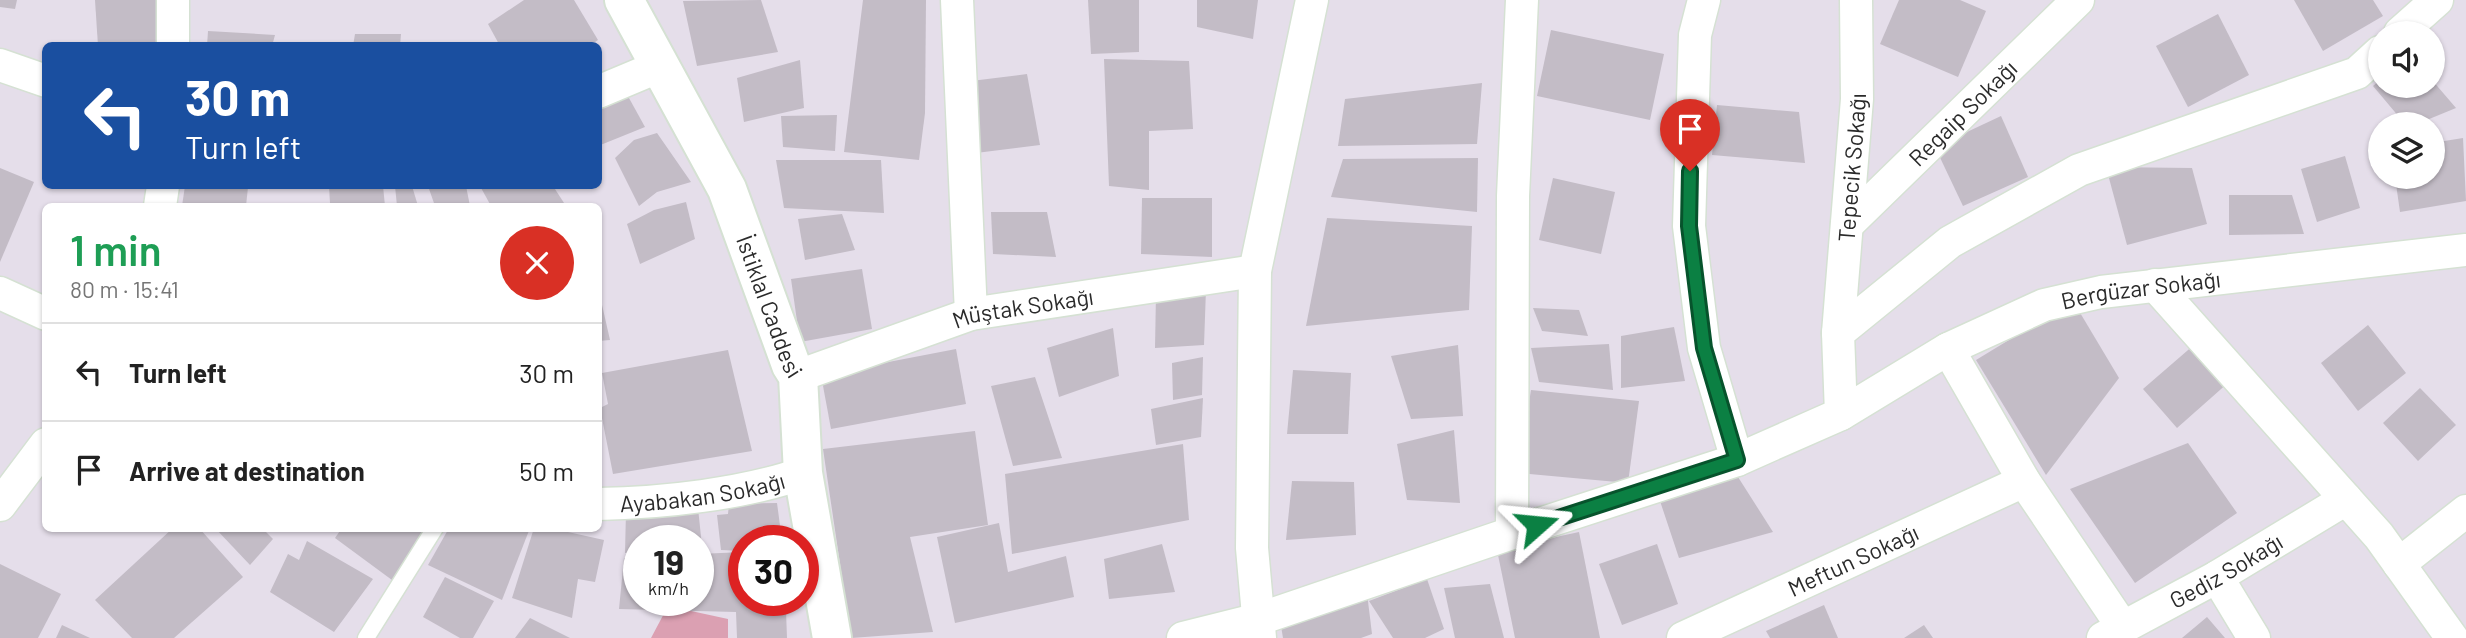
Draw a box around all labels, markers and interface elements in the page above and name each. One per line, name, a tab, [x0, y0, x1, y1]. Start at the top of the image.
map controls	[2368, 21, 2445, 189]
button: sound	[2368, 21, 2445, 98]
street label: Regaip Sokağı	[1902, 54, 2022, 171]
text: 30 m	[185, 67, 290, 126]
icon: left	[70, 70, 161, 161]
street label: Tepecik Sokağı	[1831, 93, 1871, 243]
pin	[1660, 99, 1720, 171]
icon: arrive	[1671, 110, 1709, 148]
button: layers	[2368, 112, 2445, 189]
text: Turn left	[185, 127, 302, 165]
text: 1 min	[70, 224, 162, 274]
button: close	[500, 226, 574, 300]
street label: İstiklal Caddesi	[731, 231, 809, 383]
street label: Bergüzar Sokağı	[2058, 264, 2222, 315]
text: 80 m · 15:41	[70, 275, 179, 303]
street label: Müştak Sokağı	[948, 282, 1095, 334]
icon: left	[70, 353, 108, 391]
text: Turn left	[129, 357, 227, 388]
text: 30 m	[519, 357, 574, 388]
icon: arrive	[70, 451, 108, 489]
text: Arrive at destination	[129, 455, 365, 486]
text: 50 m	[519, 455, 574, 486]
street label: Ayabakan Sokağı	[619, 466, 788, 517]
position arrow	[1500, 488, 1574, 562]
street label: Meftun Sokağı	[1783, 518, 1923, 602]
speed limit sign: 30	[728, 525, 819, 616]
street label: Gediz Sokağı	[2164, 527, 2287, 614]
text: 19	[653, 540, 684, 582]
text: km/h	[648, 577, 689, 599]

